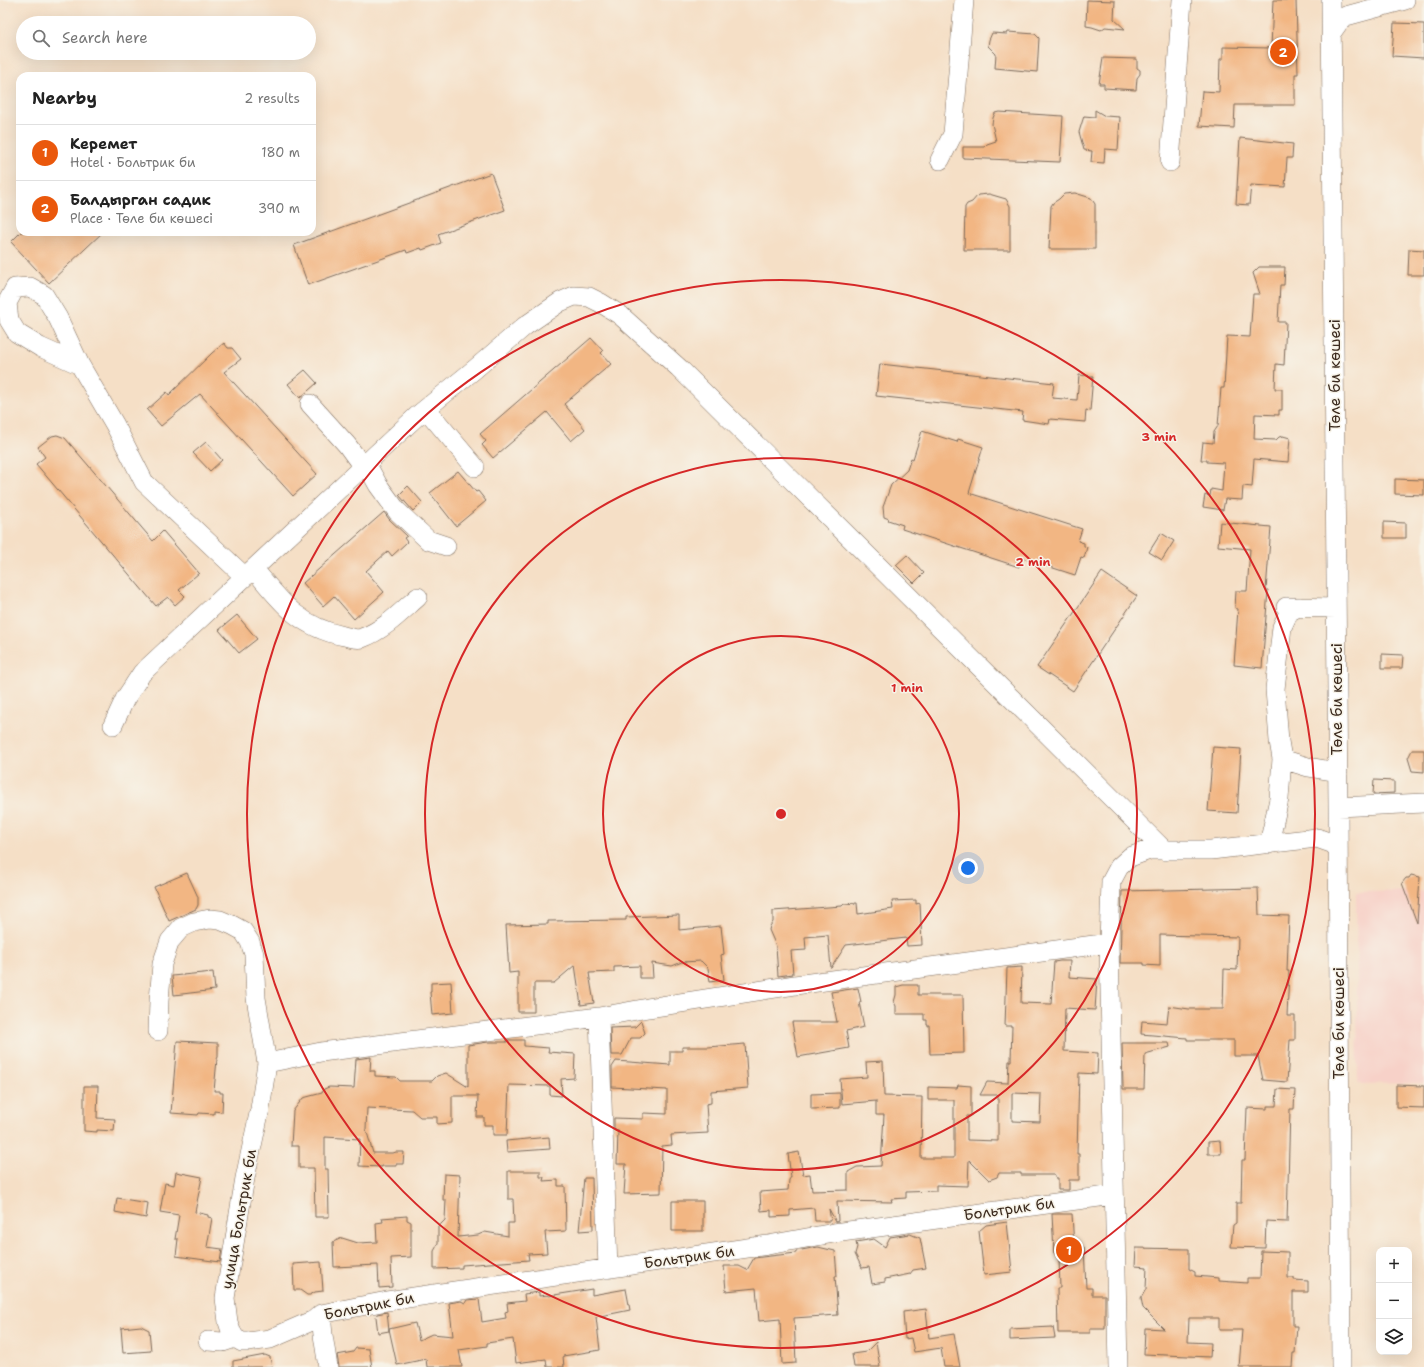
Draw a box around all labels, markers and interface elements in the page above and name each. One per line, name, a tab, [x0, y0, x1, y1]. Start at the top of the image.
search box	[16, 16, 316, 60]
icon: search	[30, 27, 52, 49]
text: Search here	[62, 28, 148, 48]
pin: 2	[1270, 37, 1296, 67]
text: Nearby	[32, 87, 97, 109]
text: 2 results	[244, 90, 300, 107]
text: Керемет	[70, 134, 137, 154]
text: 1	[42, 144, 48, 161]
text: 180 m	[261, 144, 300, 161]
text: Hotel · Больтрик би	[70, 154, 195, 171]
text: Балдырган садик	[70, 190, 211, 210]
text: 2	[40, 200, 50, 217]
text: 390 m	[258, 200, 300, 217]
text: Place · Төле би көшесі	[70, 210, 213, 227]
street label: Төле би көшесі	[1325, 319, 1345, 431]
text: 3 min	[1142, 429, 1177, 445]
text: 2 min	[1016, 554, 1051, 570]
street label: Төле би көшесі	[1327, 643, 1347, 755]
text: 1 min	[891, 680, 923, 696]
centre of rings	[774, 807, 788, 821]
your location	[958, 858, 978, 878]
street label: Төле би көшесі	[1329, 967, 1349, 1079]
street label: улица Больтрик би	[217, 1147, 261, 1291]
street label: Больтрик би	[962, 1193, 1056, 1225]
pin: 1	[1056, 1235, 1082, 1265]
street label: Больтрик би	[642, 1241, 736, 1273]
map controls	[1376, 1247, 1412, 1355]
button: +	[1376, 1247, 1412, 1283]
button: −	[1376, 1283, 1412, 1319]
street label: Больтрик би	[322, 1287, 416, 1325]
button: layers	[1376, 1319, 1412, 1355]

